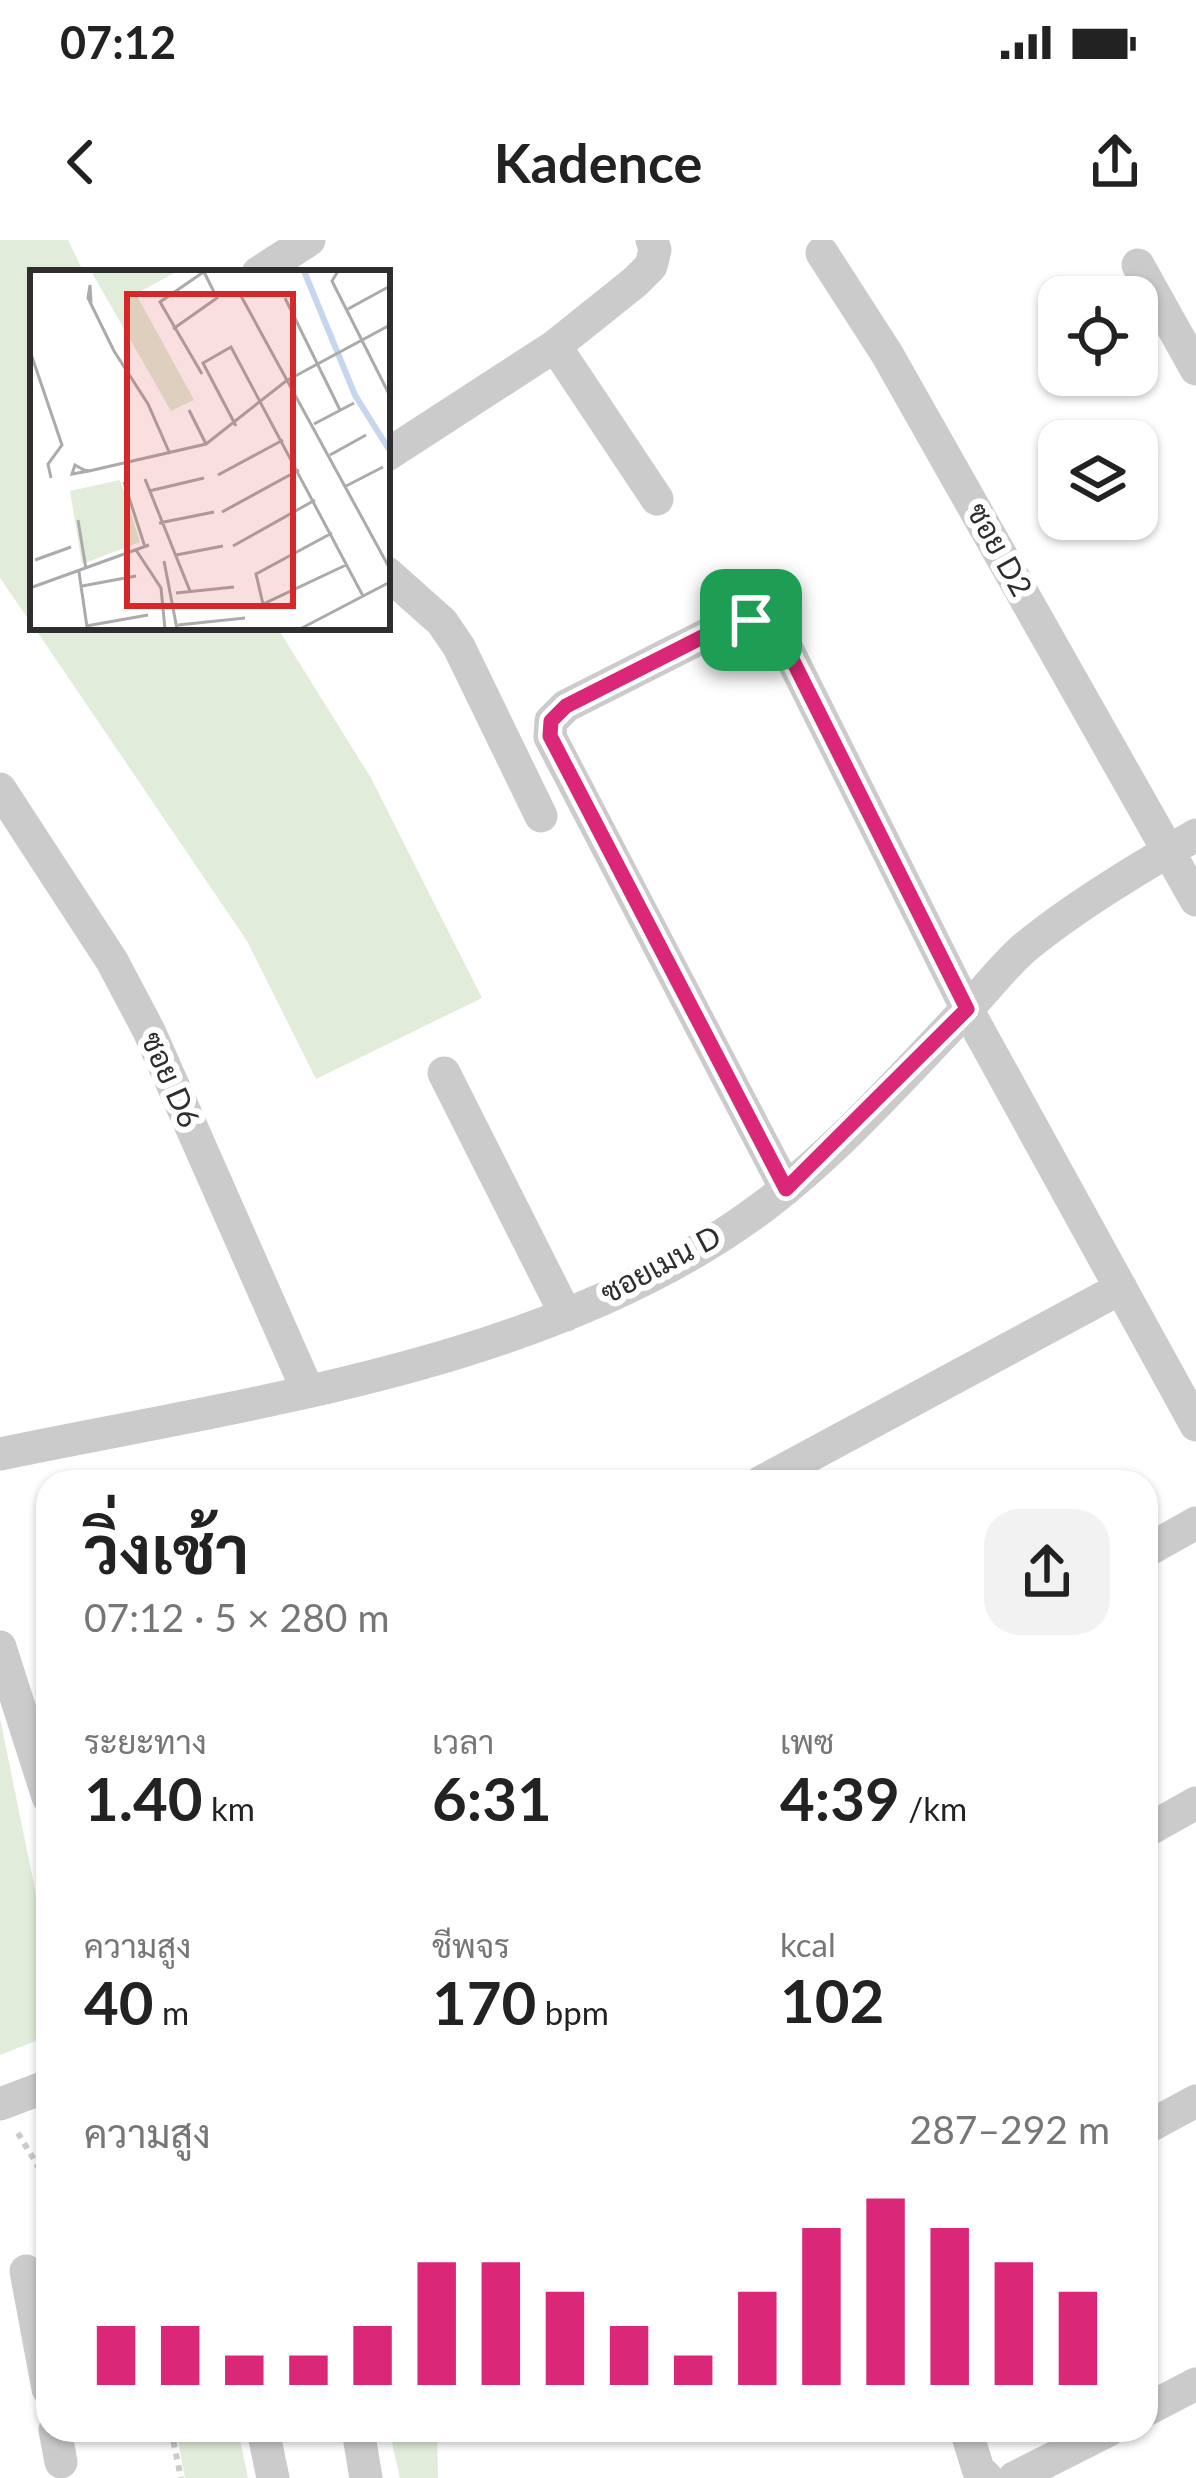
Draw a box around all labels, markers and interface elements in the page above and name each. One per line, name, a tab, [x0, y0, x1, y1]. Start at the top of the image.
text: 07:12	[60, 15, 176, 69]
icon: back	[48, 129, 114, 195]
icon: share	[1082, 129, 1148, 195]
text: Kadence	[494, 130, 702, 195]
inset map	[30, 270, 390, 630]
map controls	[1038, 276, 1158, 540]
button: locate	[1038, 276, 1158, 396]
button: layers	[1038, 420, 1158, 540]
street label: ซอย D2	[960, 496, 1041, 602]
pin	[700, 569, 802, 671]
icon: arrive	[718, 587, 784, 653]
street label: ซอย D6	[135, 1026, 209, 1133]
street label: ซอยเมน D	[594, 1217, 726, 1310]
text: วิ่งเช้า	[84, 1509, 249, 1588]
button: share	[984, 1509, 1110, 1635]
text: 07:12 · 5 × 280 m	[84, 1594, 389, 1640]
text: ระยะทาง	[84, 1721, 207, 1761]
text: เวลา	[432, 1721, 494, 1761]
text: เพซ	[780, 1721, 834, 1761]
text: 1.40	[84, 1762, 203, 1834]
text: 6:31	[432, 1762, 552, 1834]
text: 4:39	[780, 1762, 900, 1834]
text: km	[203, 1788, 255, 1828]
text: /km	[900, 1788, 967, 1828]
text: kcal	[780, 1924, 836, 1964]
text: ความสูง	[84, 1925, 191, 1965]
text: ชีพจร	[432, 1925, 510, 1965]
text: 102	[780, 1964, 884, 2036]
text: 40	[84, 1966, 154, 2038]
text: 170	[432, 1966, 536, 2038]
text: m	[154, 1992, 189, 2032]
text: bpm	[536, 1992, 609, 2032]
text: 287–292 m	[910, 2106, 1110, 2152]
text: ความสูง	[84, 2110, 211, 2156]

